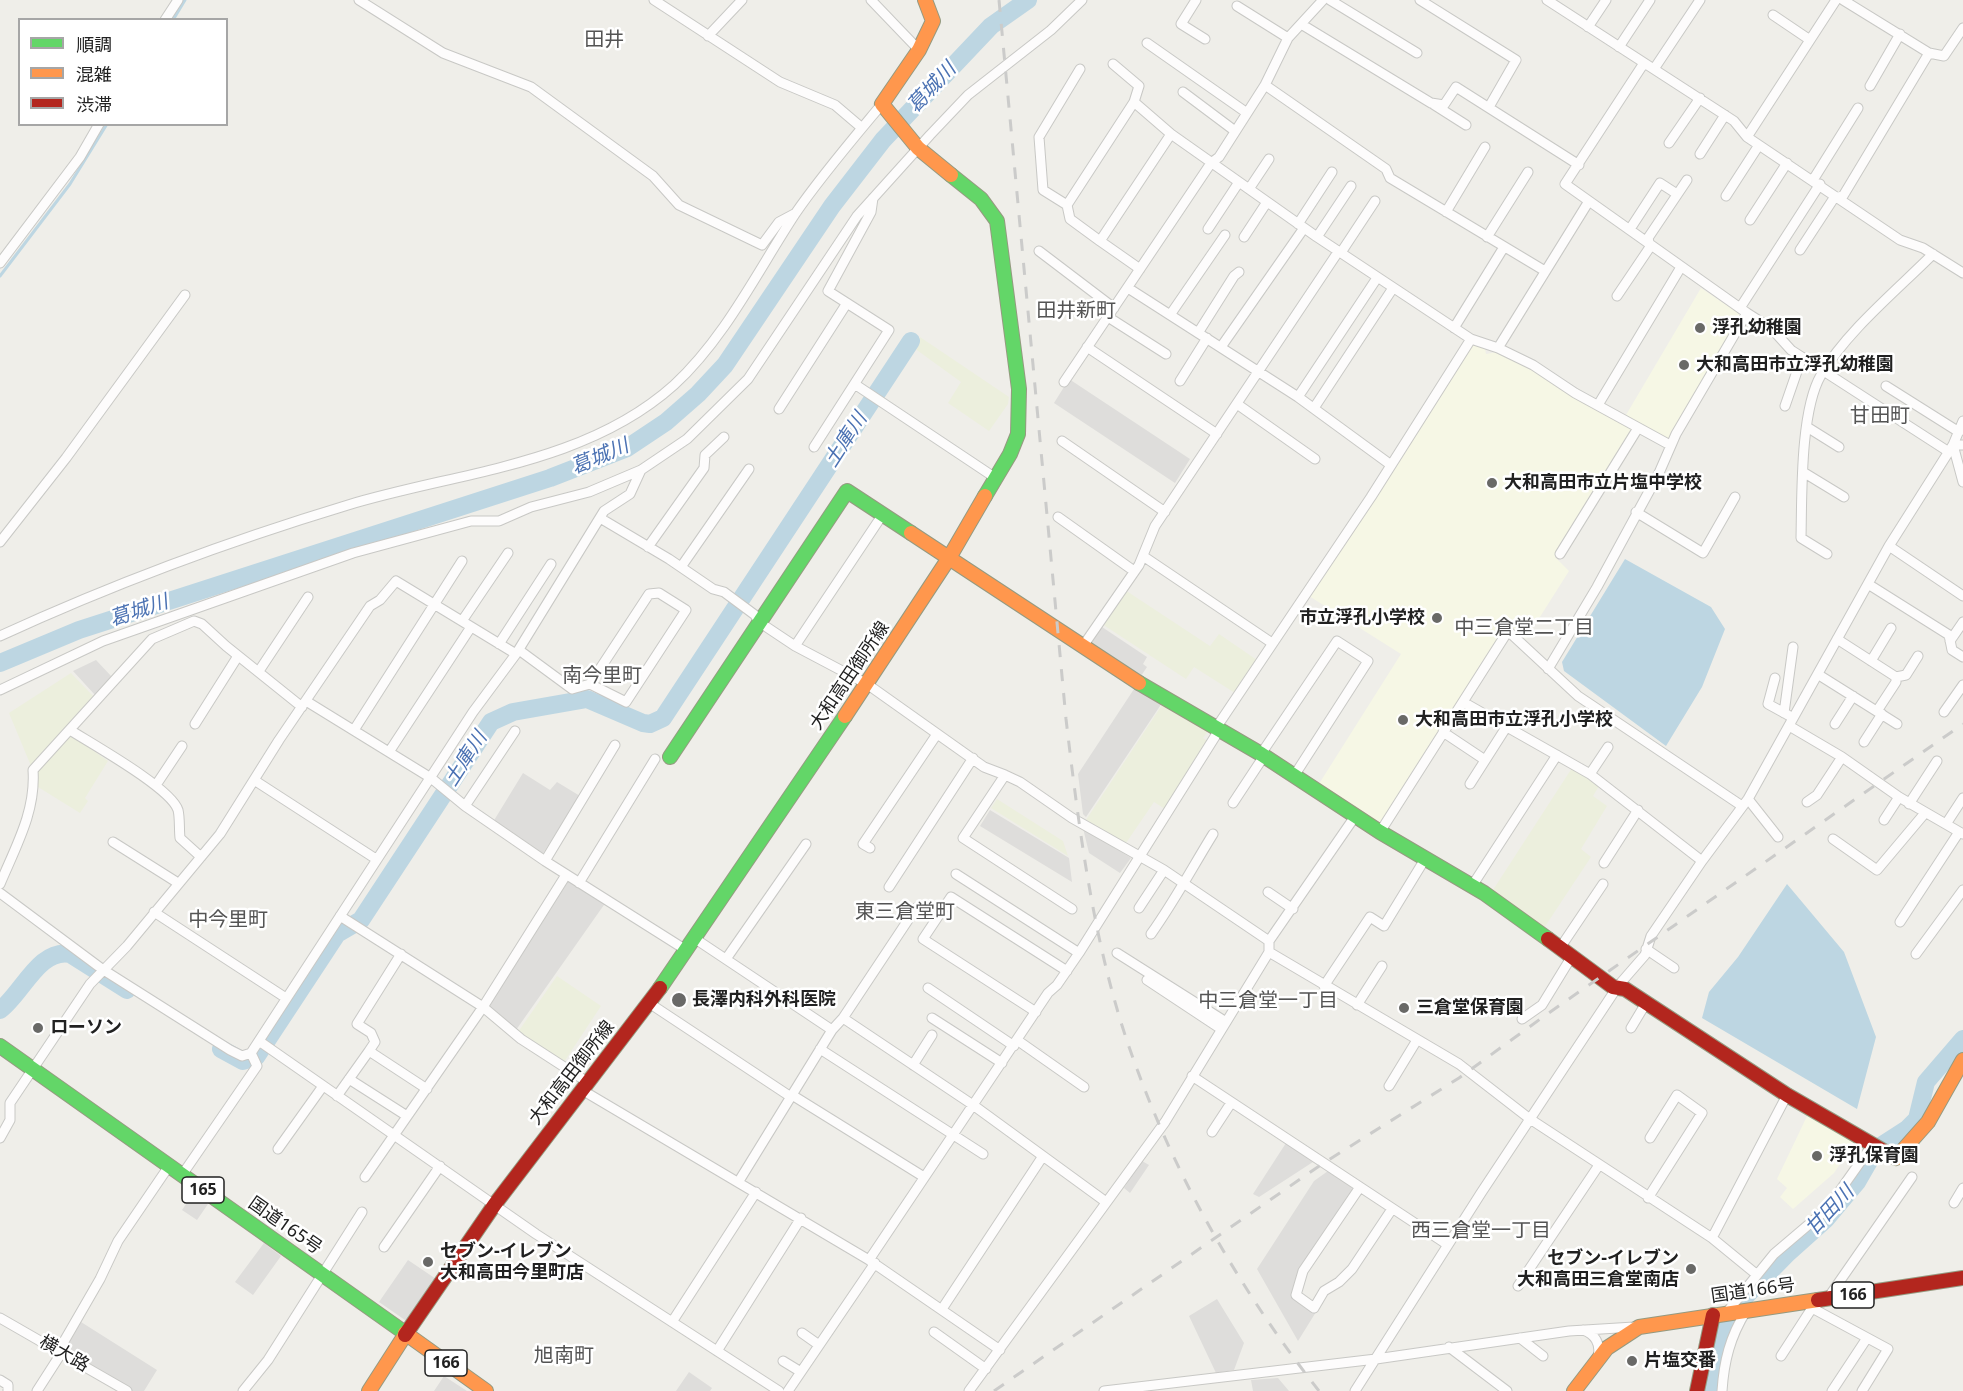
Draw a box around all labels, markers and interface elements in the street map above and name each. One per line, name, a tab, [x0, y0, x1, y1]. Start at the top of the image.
legend	[18, 18, 228, 126]
district label: 田井	[584, 28, 624, 52]
text: 順調	[76, 32, 112, 56]
water label: 葛城川	[903, 58, 961, 118]
text: 混雑	[76, 62, 112, 86]
text: 渋滞	[76, 92, 112, 116]
district label: 田井新町	[1036, 299, 1116, 323]
place label: 浮孔幼稚園	[1712, 317, 1802, 339]
marker: 浮孔幼稚園	[1693, 321, 1707, 335]
place label: 大和高田市立浮孔幼稚園	[1696, 354, 1894, 376]
marker: 大和高田市立浮孔幼稚園	[1677, 358, 1691, 372]
district label: 甘田町	[1850, 404, 1910, 428]
water label: 土庫川	[820, 408, 872, 472]
water label: 葛城川	[568, 434, 632, 480]
place label: 大和高田市立片塩中学校	[1504, 472, 1702, 494]
marker: 大和高田市立片塩中学校	[1485, 476, 1499, 490]
water label: 葛城川	[107, 590, 171, 632]
place label: 市立浮孔小学校	[1299, 607, 1425, 629]
marker: 市立浮孔小学校	[1430, 611, 1444, 625]
district label: 中三倉堂二丁目	[1454, 616, 1594, 640]
street label: 大和高田御所線	[806, 618, 894, 734]
district label: 南今里町	[562, 664, 642, 688]
place label: 大和高田市立浮孔小学校	[1415, 709, 1613, 731]
marker: 大和高田市立浮孔小学校	[1396, 713, 1410, 727]
water label: 土庫川	[440, 727, 492, 791]
district label: 東三倉堂町	[855, 900, 955, 924]
district label: 中今里町	[188, 908, 268, 932]
place label: 長澤内科外科医院	[692, 989, 836, 1011]
district label: 中三倉堂一丁目	[1198, 989, 1338, 1013]
marker: 長澤内科外科医院	[670, 991, 688, 1009]
place label: 三倉堂保育園	[1416, 997, 1524, 1019]
marker: 三倉堂保育園	[1397, 1001, 1411, 1015]
place label: ローソン	[50, 1017, 122, 1039]
street label: 大和高田御所線	[525, 1017, 619, 1129]
marker: ローソン	[31, 1021, 45, 1035]
place label: 浮孔保育園	[1829, 1145, 1919, 1167]
marker: 浮孔保育園	[1810, 1149, 1824, 1163]
road number: 165	[182, 1177, 224, 1203]
water label: 甘田川	[1801, 1181, 1859, 1241]
street label: 国道165号	[244, 1193, 326, 1259]
district label: 西三倉堂一丁目	[1411, 1219, 1551, 1243]
place label: セブン-イレブン 大和高田今里町店	[440, 1241, 584, 1284]
place label: セブン-イレブン 大和高田三倉堂南店	[1517, 1248, 1679, 1290]
marker: セブン-イレブン 大和高田今里町店	[421, 1255, 435, 1269]
marker: セブン-イレブン 大和高田三倉堂南店	[1684, 1262, 1698, 1276]
street label: 国道166号	[1709, 1274, 1797, 1308]
road number: 166	[1832, 1282, 1874, 1308]
street label: 横大路	[35, 1331, 93, 1377]
district label: 旭南町	[534, 1344, 594, 1368]
road number: 166	[425, 1350, 467, 1376]
place label: 片塩交番	[1644, 1350, 1716, 1372]
marker: 片塩交番	[1625, 1354, 1639, 1368]

